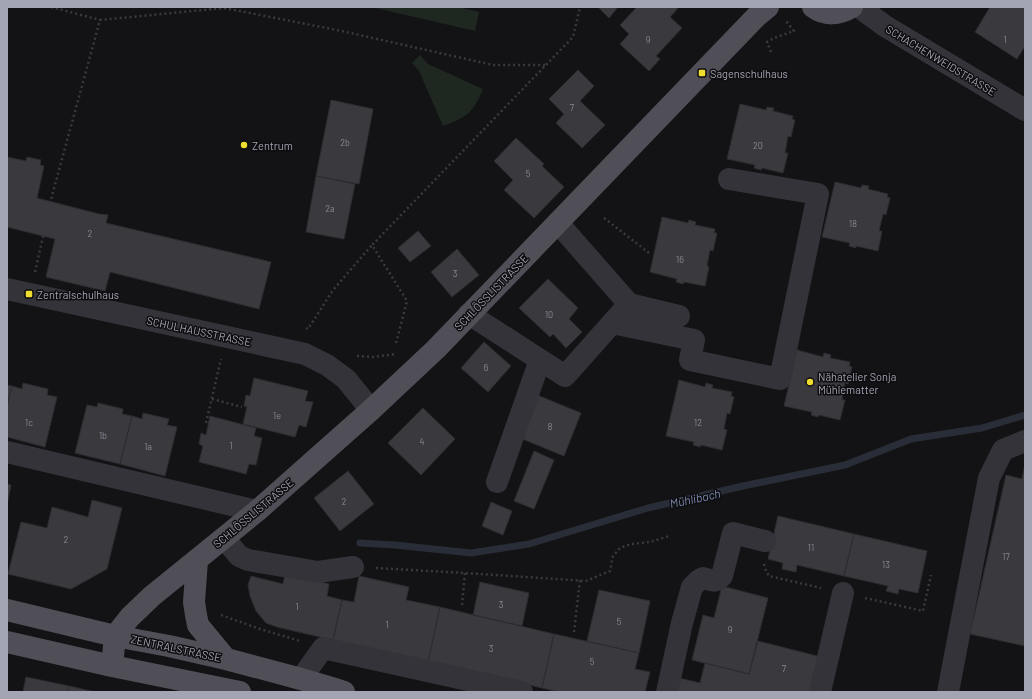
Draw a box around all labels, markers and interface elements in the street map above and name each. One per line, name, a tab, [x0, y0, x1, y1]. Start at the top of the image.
street label: SCHACHENWEIDSTRASSE	[884, 22, 999, 98]
house number: 9	[646, 34, 651, 45]
house number: 1	[1003, 34, 1007, 45]
place label: Sagenschulhaus	[710, 67, 788, 80]
marker: Sagenschulhaus	[697, 68, 707, 78]
house number: 7	[570, 102, 575, 113]
house number: 2b	[340, 137, 350, 148]
place label: Zentrum	[252, 139, 293, 152]
marker: Zentrum	[239, 140, 249, 150]
house number: 20	[753, 140, 763, 151]
house number: 5	[526, 168, 531, 179]
house number: 2a	[325, 203, 335, 214]
house number: 18	[849, 218, 857, 229]
house number: 2	[88, 228, 93, 239]
street label: SCHLÖSSLISTRASSE	[451, 250, 531, 333]
house number: 16	[676, 254, 684, 265]
house number: 3	[453, 268, 458, 279]
place label: Zentralschulhaus	[37, 288, 119, 301]
marker: Zentralschulhaus	[24, 289, 34, 299]
house number: 10	[545, 309, 553, 320]
street label: SCHULHAUSSTRASSE	[146, 314, 253, 348]
house number: 6	[484, 362, 489, 373]
place label: Nähatelier Sonja Mühlematter	[818, 370, 896, 396]
marker: Nähatelier Sonja Mühlematter	[805, 377, 815, 387]
house number: 1e	[273, 410, 281, 421]
house number: 1c	[25, 417, 33, 428]
house number: 12	[694, 417, 702, 428]
house number: 8	[548, 421, 553, 432]
house number: 1b	[99, 430, 107, 441]
house number: 4	[420, 436, 425, 447]
house number: 1	[229, 440, 233, 451]
house number: 1a	[144, 441, 152, 452]
street label: SCHLÖSSLISTRASSE	[210, 475, 296, 550]
water label: Mühlibach	[668, 486, 722, 510]
house number: 2	[342, 496, 347, 507]
house number: 2	[64, 534, 69, 545]
house number: 11	[808, 542, 814, 553]
house number: 17	[1002, 551, 1010, 562]
house number: 13	[882, 559, 890, 570]
house number: 3	[499, 599, 504, 610]
house number: 1	[295, 601, 299, 612]
house number: 5	[617, 616, 622, 627]
house number: 1	[385, 619, 389, 630]
house number: 9	[728, 624, 733, 635]
street label: ZENTRALSTRASSE	[130, 632, 223, 664]
house number: 3	[489, 643, 494, 654]
house number: 5	[590, 656, 595, 667]
house number: 7	[782, 663, 787, 674]

